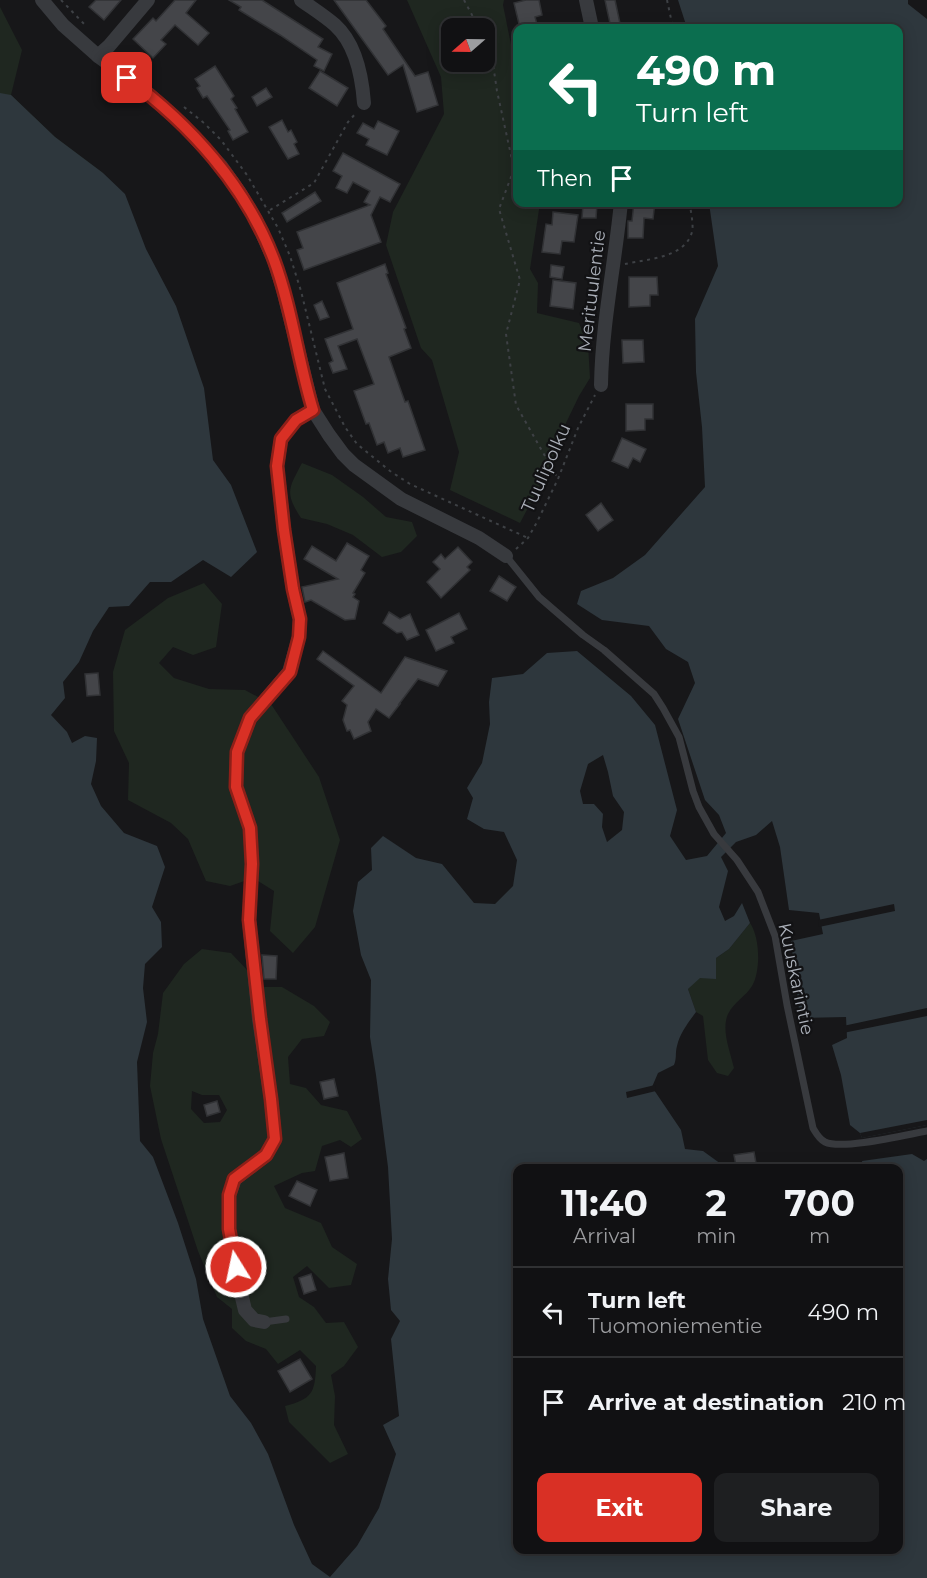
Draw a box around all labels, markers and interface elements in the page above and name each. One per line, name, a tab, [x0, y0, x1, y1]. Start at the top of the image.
north arrow	[441, 18, 495, 72]
map controls	[441, 18, 495, 72]
text: 490 m	[636, 44, 776, 96]
icon: left	[537, 48, 615, 126]
pin	[101, 52, 152, 103]
icon: arrive	[110, 61, 143, 94]
text: Turn left	[636, 96, 749, 129]
icon: arrive	[605, 162, 638, 195]
text: Then	[537, 165, 593, 192]
street label: Merituulentie	[574, 229, 610, 353]
street label: Tuulipolku	[517, 420, 575, 516]
street label: Kuuskarintie	[773, 921, 819, 1037]
text: 11:40	[561, 1181, 648, 1225]
text: 2	[706, 1181, 727, 1225]
text: 700	[784, 1181, 855, 1225]
text: Arrival	[573, 1224, 636, 1248]
text: min	[696, 1224, 736, 1248]
text: m	[809, 1224, 830, 1248]
position arrow	[204, 1235, 268, 1299]
text: Turn left	[588, 1287, 686, 1314]
icon: left	[537, 1296, 570, 1329]
text: 490 m	[808, 1299, 879, 1326]
text: Tuomoniementie	[588, 1314, 762, 1338]
icon: arrive	[537, 1386, 570, 1419]
text: Arrive at destination	[588, 1389, 824, 1416]
text: 210 m	[842, 1389, 906, 1416]
button: Exit	[537, 1473, 702, 1542]
button: Share	[714, 1473, 879, 1542]

